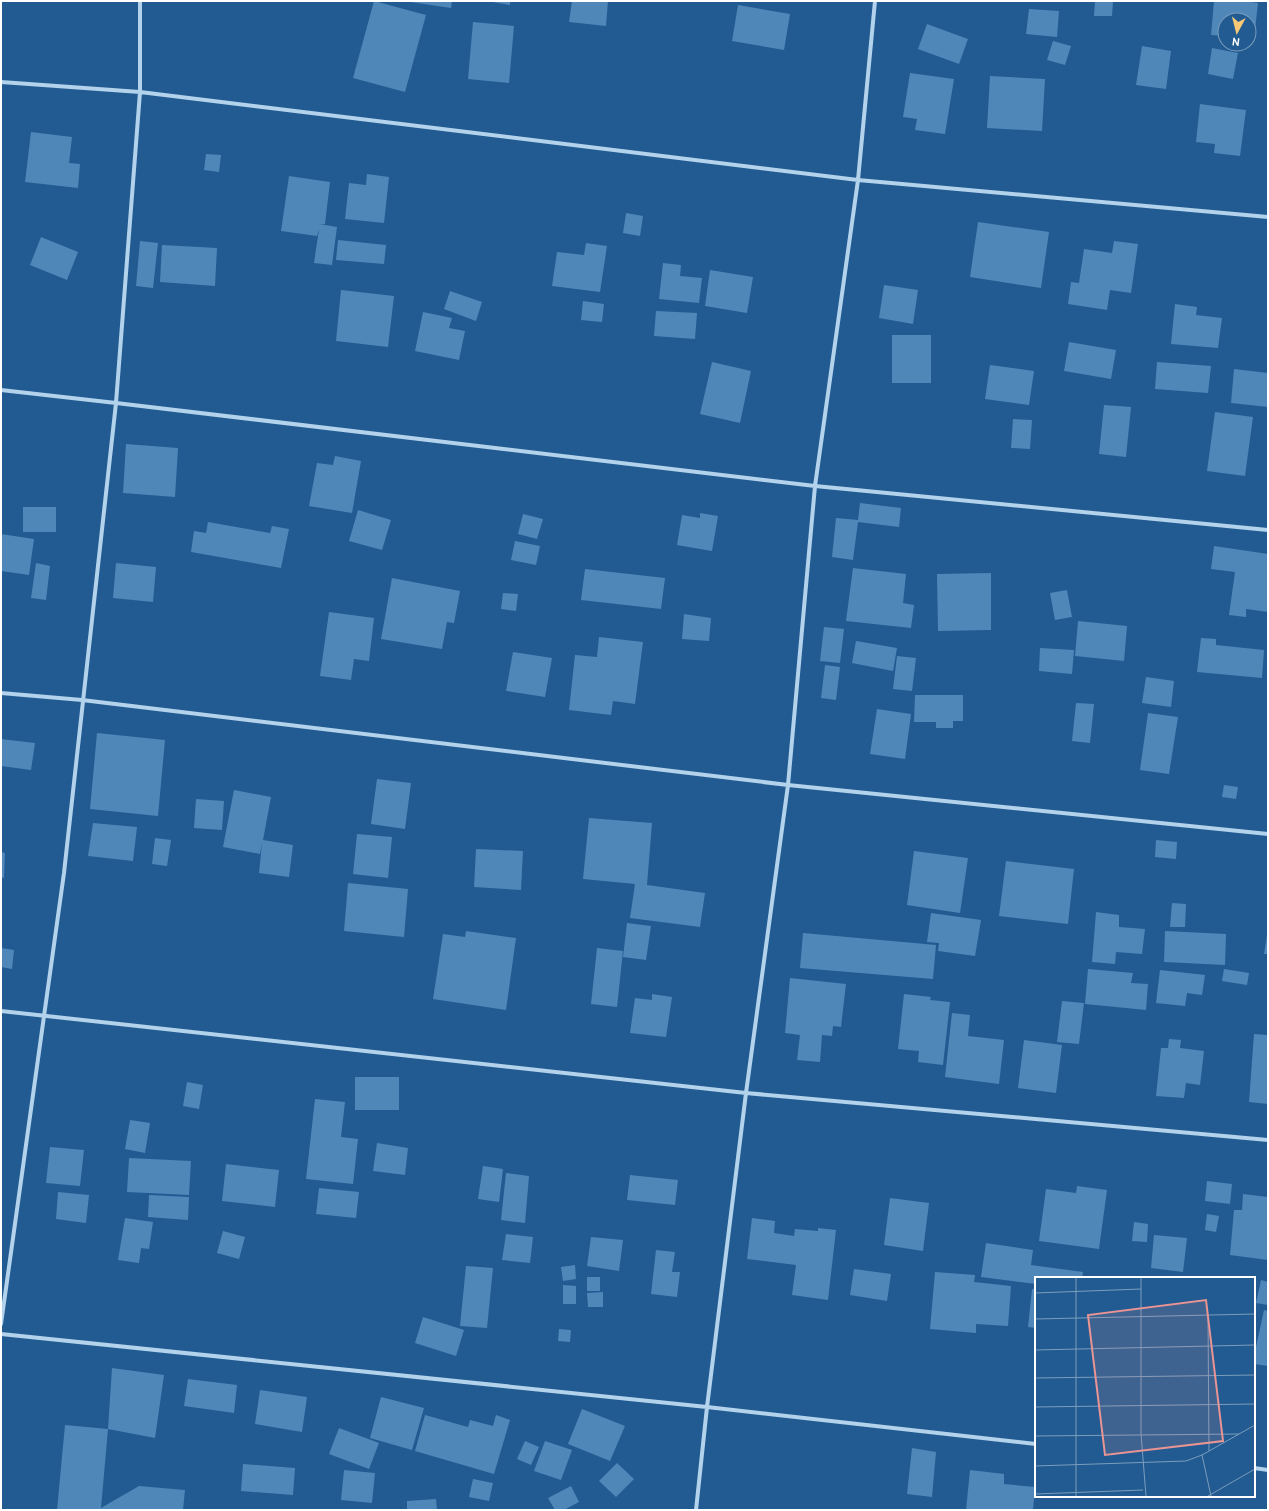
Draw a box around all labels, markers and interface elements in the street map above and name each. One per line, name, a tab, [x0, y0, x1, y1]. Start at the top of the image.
north arrow	[1217, 12, 1257, 52]
text: N	[1231, 35, 1240, 49]
inset map	[1035, 1277, 1255, 1497]

